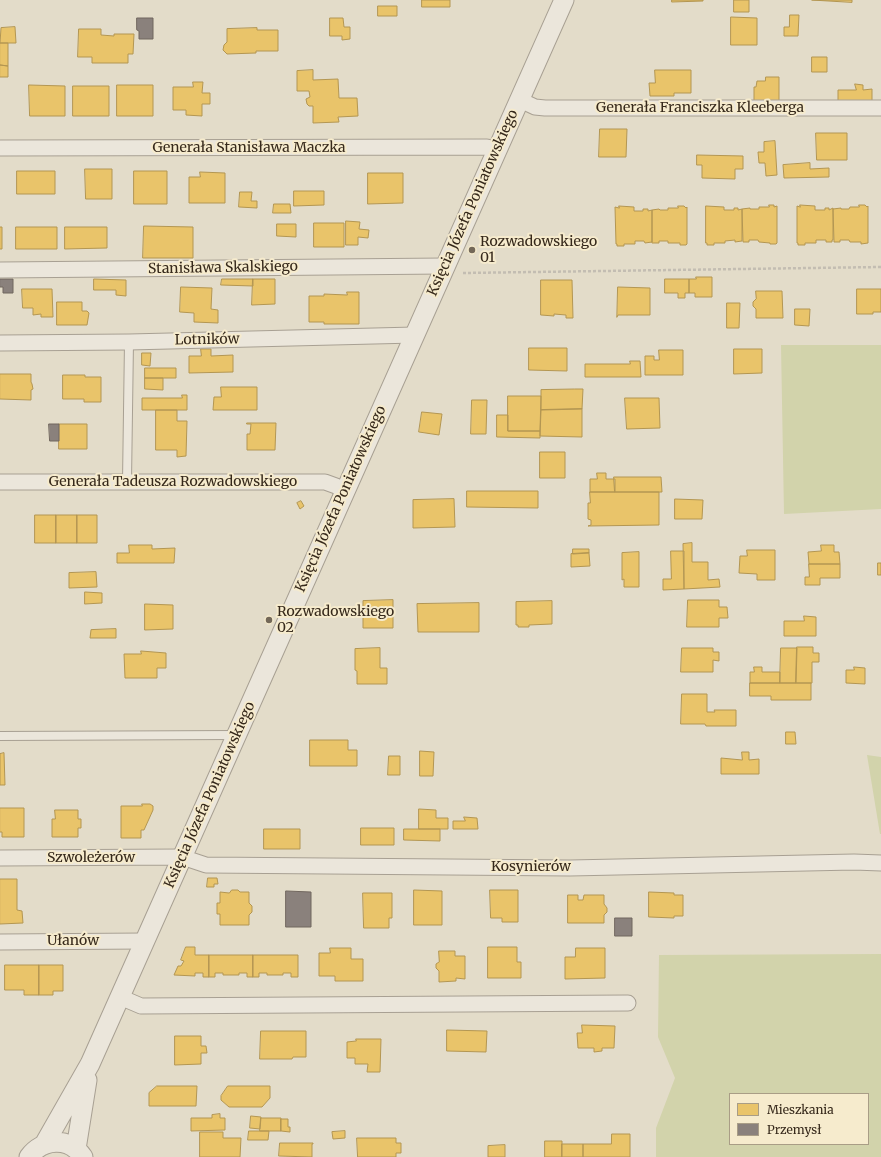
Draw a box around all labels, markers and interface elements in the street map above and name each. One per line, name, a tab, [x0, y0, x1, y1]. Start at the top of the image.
street label: Generała Franciszka Kleeberga	[596, 100, 804, 116]
street label: Księcia Józefa Poniatowskiego	[424, 107, 522, 299]
street label: Generała Stanisława Maczka	[152, 140, 346, 156]
place label: Rozwadowskiego 01	[480, 234, 597, 266]
marker: Rozwadowskiego 01	[467, 245, 477, 255]
street label: Stanisława Skalskiego	[148, 258, 298, 278]
street label: Lotników	[174, 331, 240, 349]
street label: Księcia Józefa Poniatowskiego	[292, 403, 390, 595]
street label: Generała Tadeusza Rozwadowskiego	[49, 474, 297, 490]
place label: Rozwadowskiego 02	[277, 604, 394, 636]
marker: Rozwadowskiego 02	[264, 615, 274, 625]
street label: Księcia Józefa Poniatowskiego	[161, 699, 259, 891]
street label: Szwoleżerów	[47, 850, 135, 866]
street label: Kosynierów	[491, 859, 571, 875]
street label: Ułanów	[47, 933, 99, 949]
legend	[729, 1093, 869, 1145]
text: Mieszkania	[767, 1102, 834, 1117]
text: Przemysł	[767, 1122, 821, 1137]

